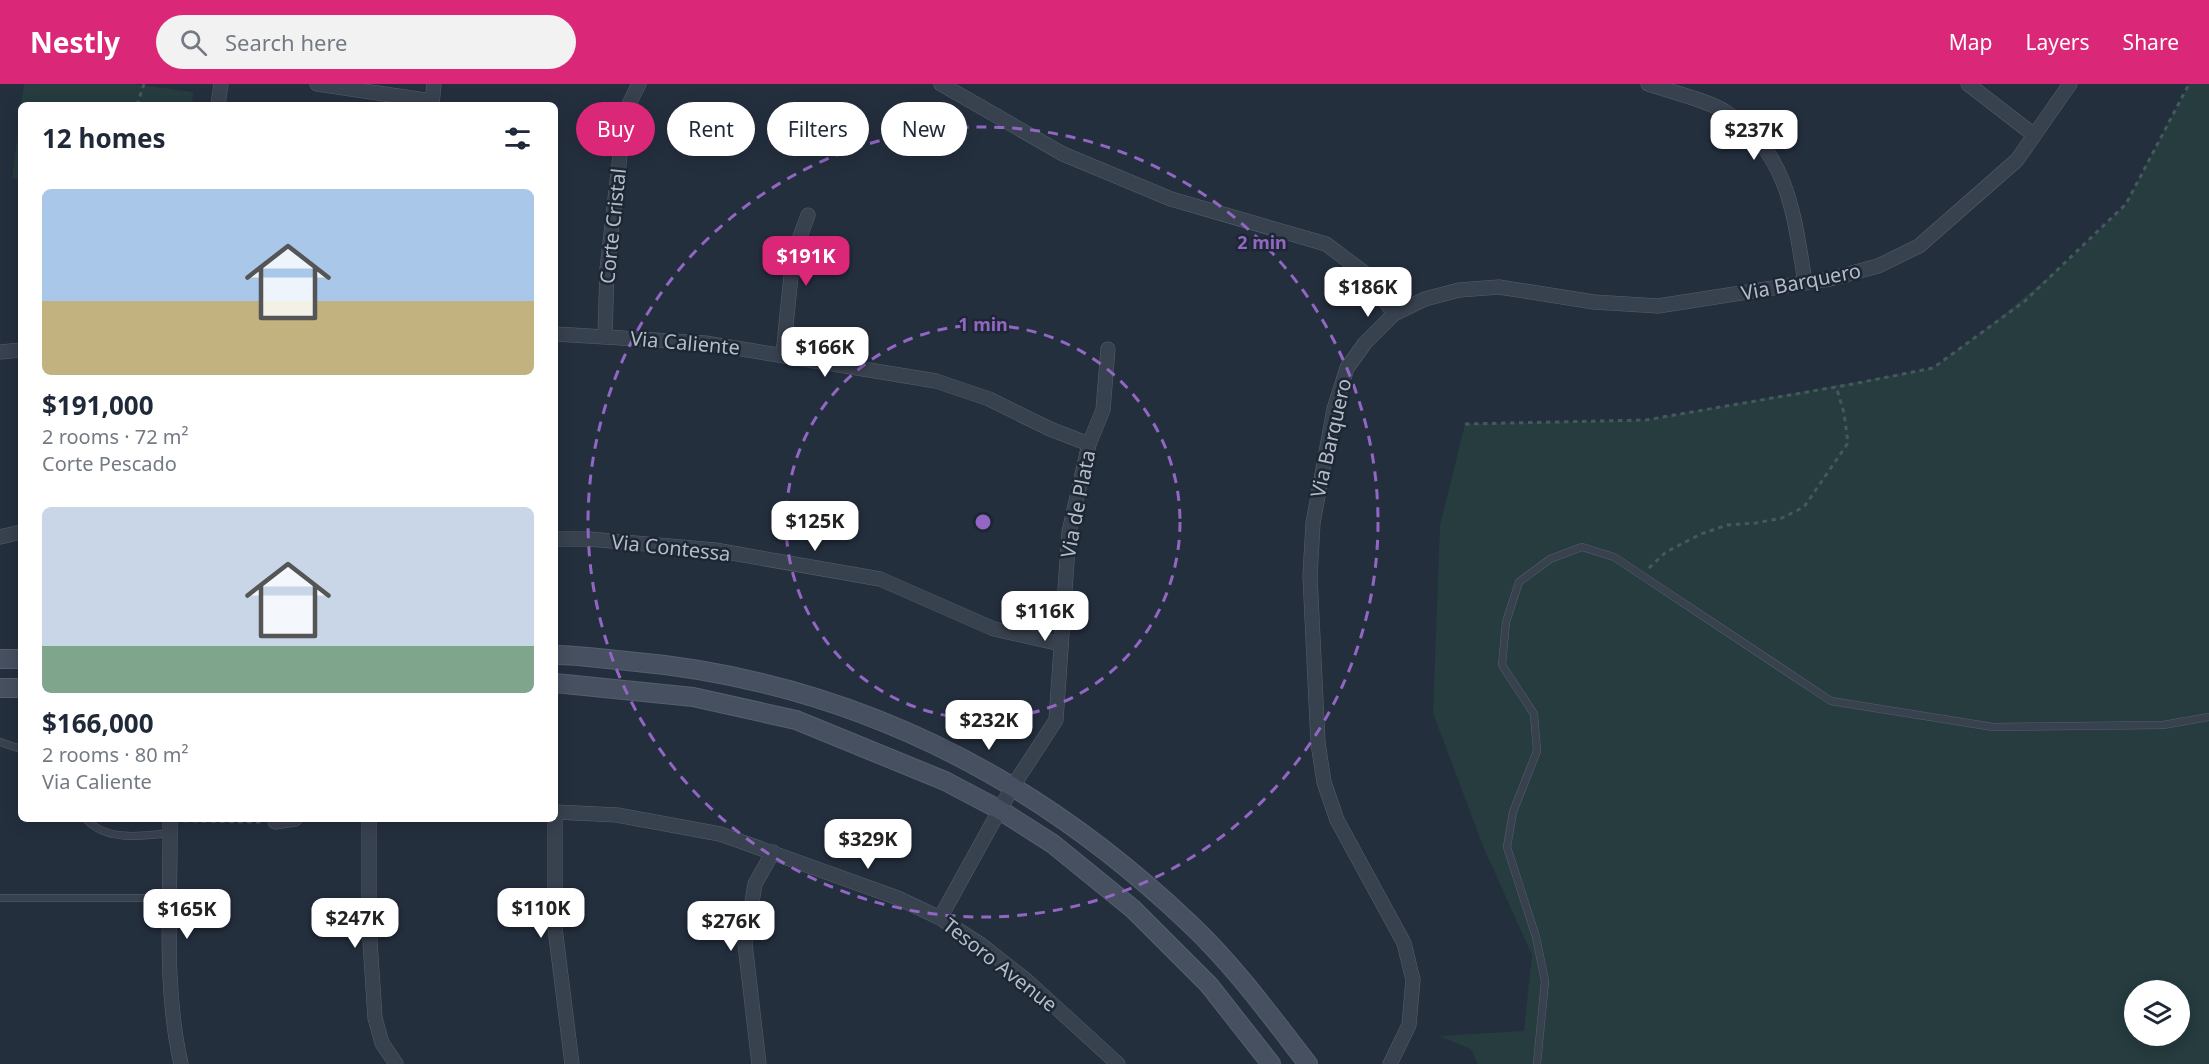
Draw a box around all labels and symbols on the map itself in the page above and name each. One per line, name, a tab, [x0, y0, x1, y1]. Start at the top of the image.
pin: $237K	[1712, 110, 1796, 161]
street label: Corte Cristal	[593, 167, 632, 285]
text: 2 min	[1237, 230, 1287, 254]
pin: $191K	[764, 236, 848, 287]
street label: Via Barquero	[1739, 257, 1863, 306]
pin: $186K	[1326, 267, 1410, 318]
text: 1 min	[958, 312, 1008, 336]
street label: Via Caliente	[629, 324, 741, 361]
pin: $166K	[783, 327, 867, 378]
street label: Via Barquero	[1304, 376, 1357, 500]
street label: Via de Plata	[1054, 448, 1101, 560]
pin: $125K	[773, 501, 857, 552]
centre of rings	[973, 512, 993, 532]
street label: Via Contessa	[610, 528, 732, 567]
pin: $116K	[1003, 591, 1087, 642]
pin: $232K	[947, 700, 1031, 751]
pin: $329K	[826, 819, 910, 870]
pin: $110K	[499, 888, 583, 939]
pin: $165K	[145, 889, 229, 940]
pin: $247K	[313, 898, 397, 949]
pin: $276K	[689, 901, 773, 952]
street label: Tesoro Avenue	[938, 911, 1063, 1018]

